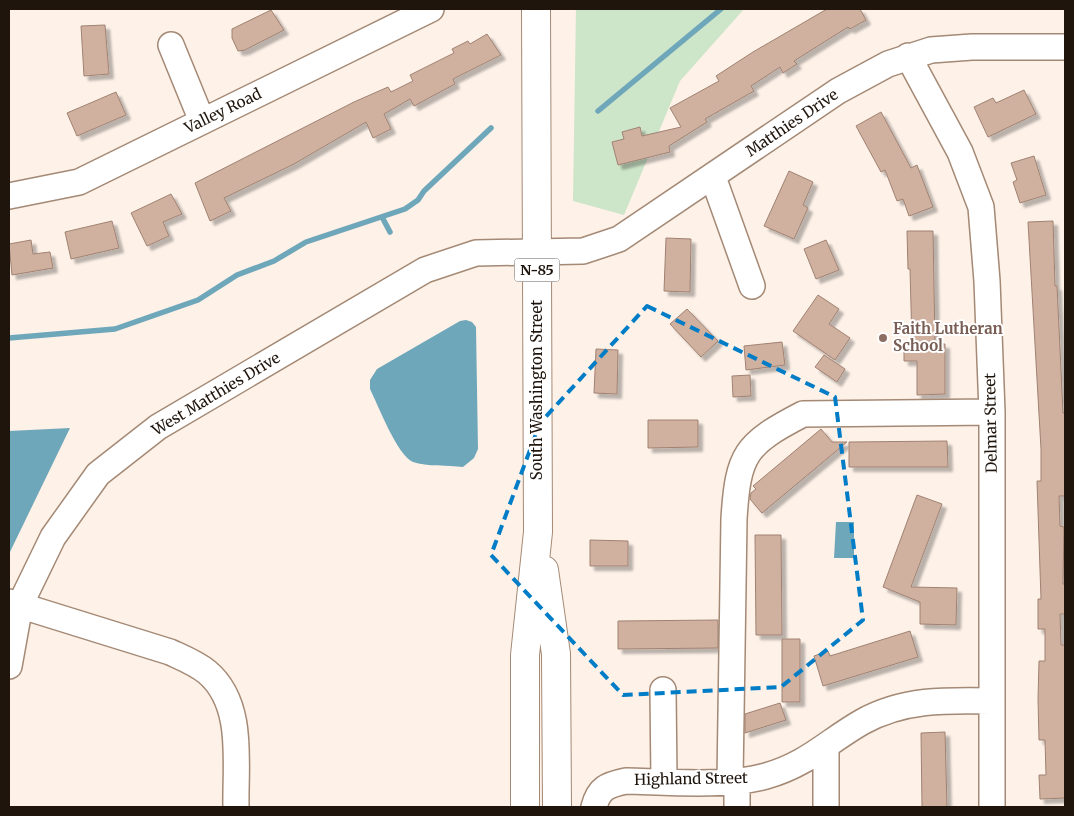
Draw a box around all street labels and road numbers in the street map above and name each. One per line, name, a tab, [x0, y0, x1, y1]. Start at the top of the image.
street label: Valley Road	[180, 84, 264, 138]
street label: Matthies Drive	[742, 85, 842, 160]
road number: N-85	[514, 258, 560, 282]
street label: South Washington Street	[527, 300, 546, 480]
street label: West Matthies Drive	[147, 348, 283, 440]
street label: Delmar Street	[980, 373, 1001, 473]
street label: Highland Street	[634, 768, 748, 789]

